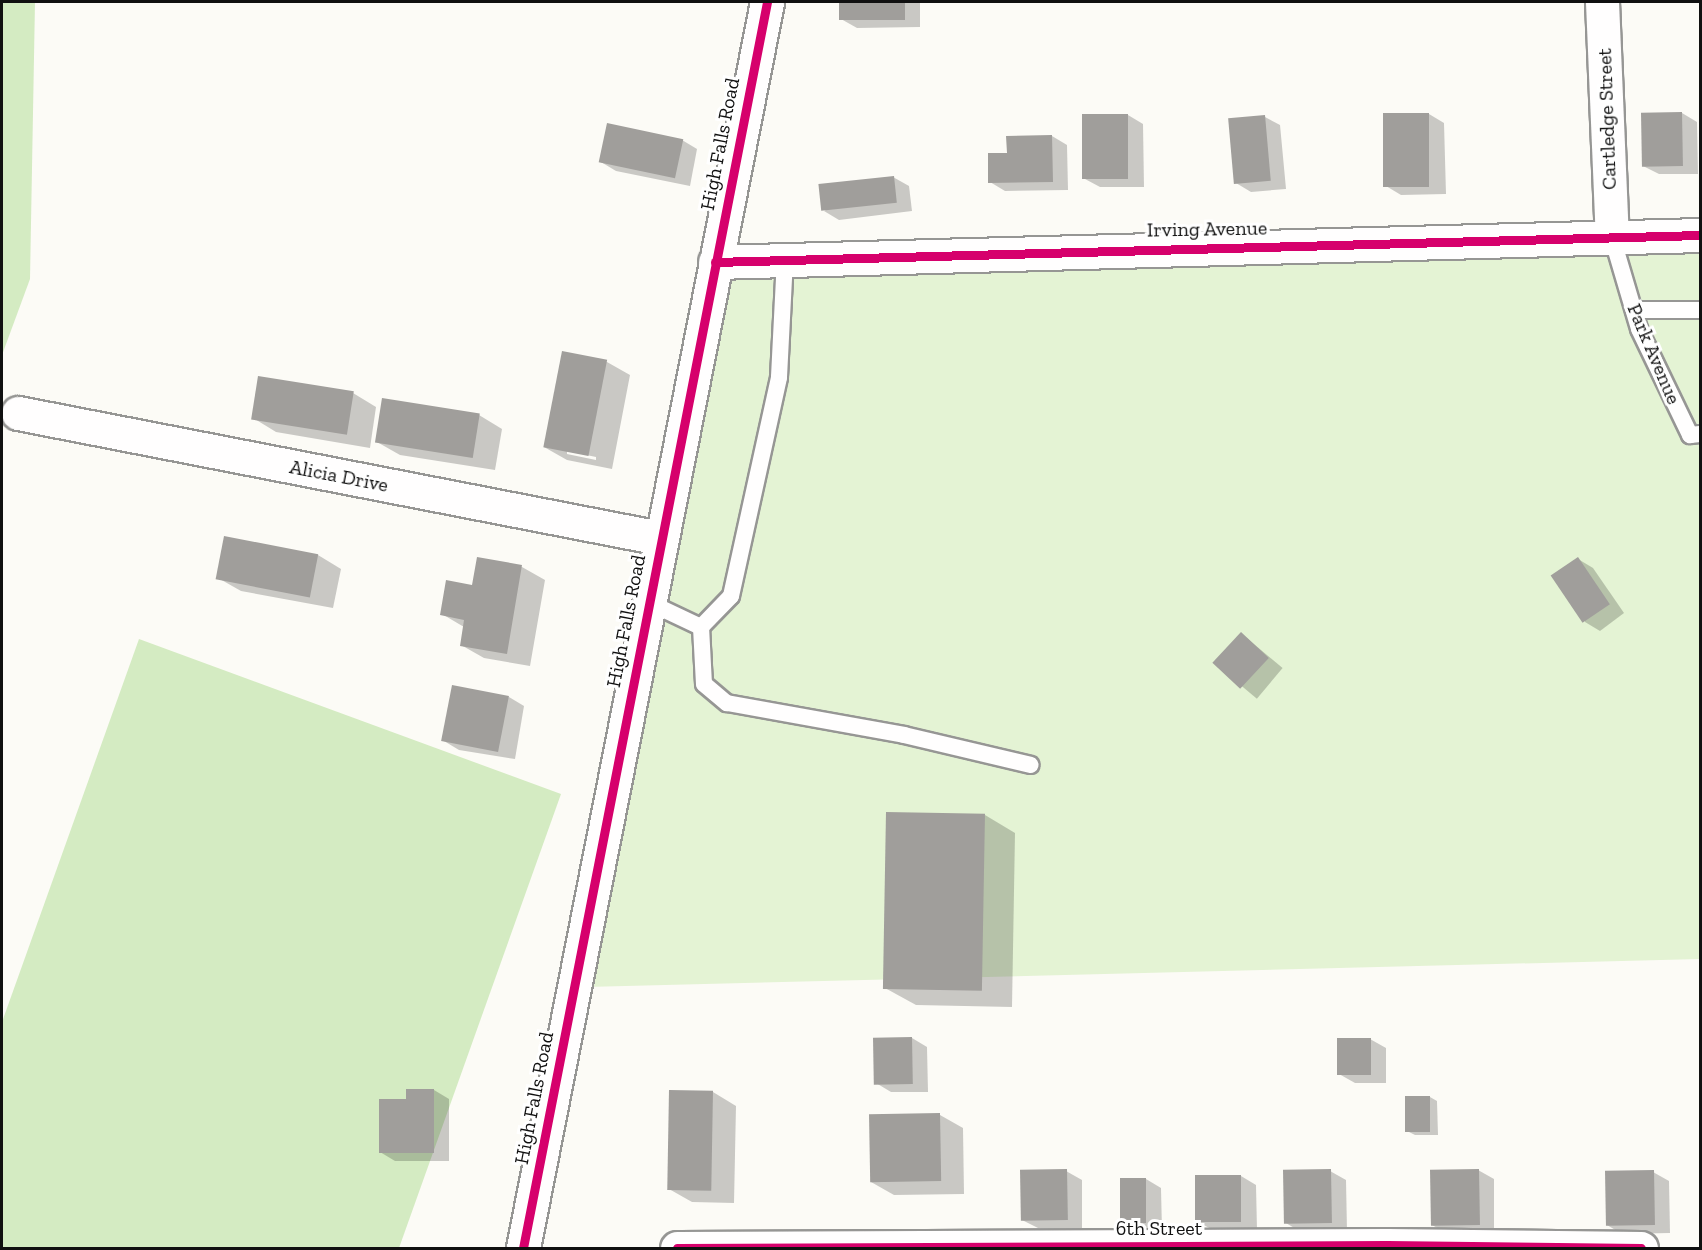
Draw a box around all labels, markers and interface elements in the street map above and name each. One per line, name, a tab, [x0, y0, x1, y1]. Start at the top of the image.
street label: Cartledge Street	[1593, 48, 1621, 190]
street label: High Falls Road	[695, 75, 745, 213]
street label: Irving Avenue	[1146, 216, 1268, 242]
street label: Park Avenue	[1622, 300, 1686, 408]
street label: Alicia Drive	[288, 455, 390, 497]
street label: High Falls Road	[601, 552, 651, 690]
street label: High Falls Road	[509, 1029, 559, 1167]
street label: 6th Street	[1116, 1216, 1202, 1240]

